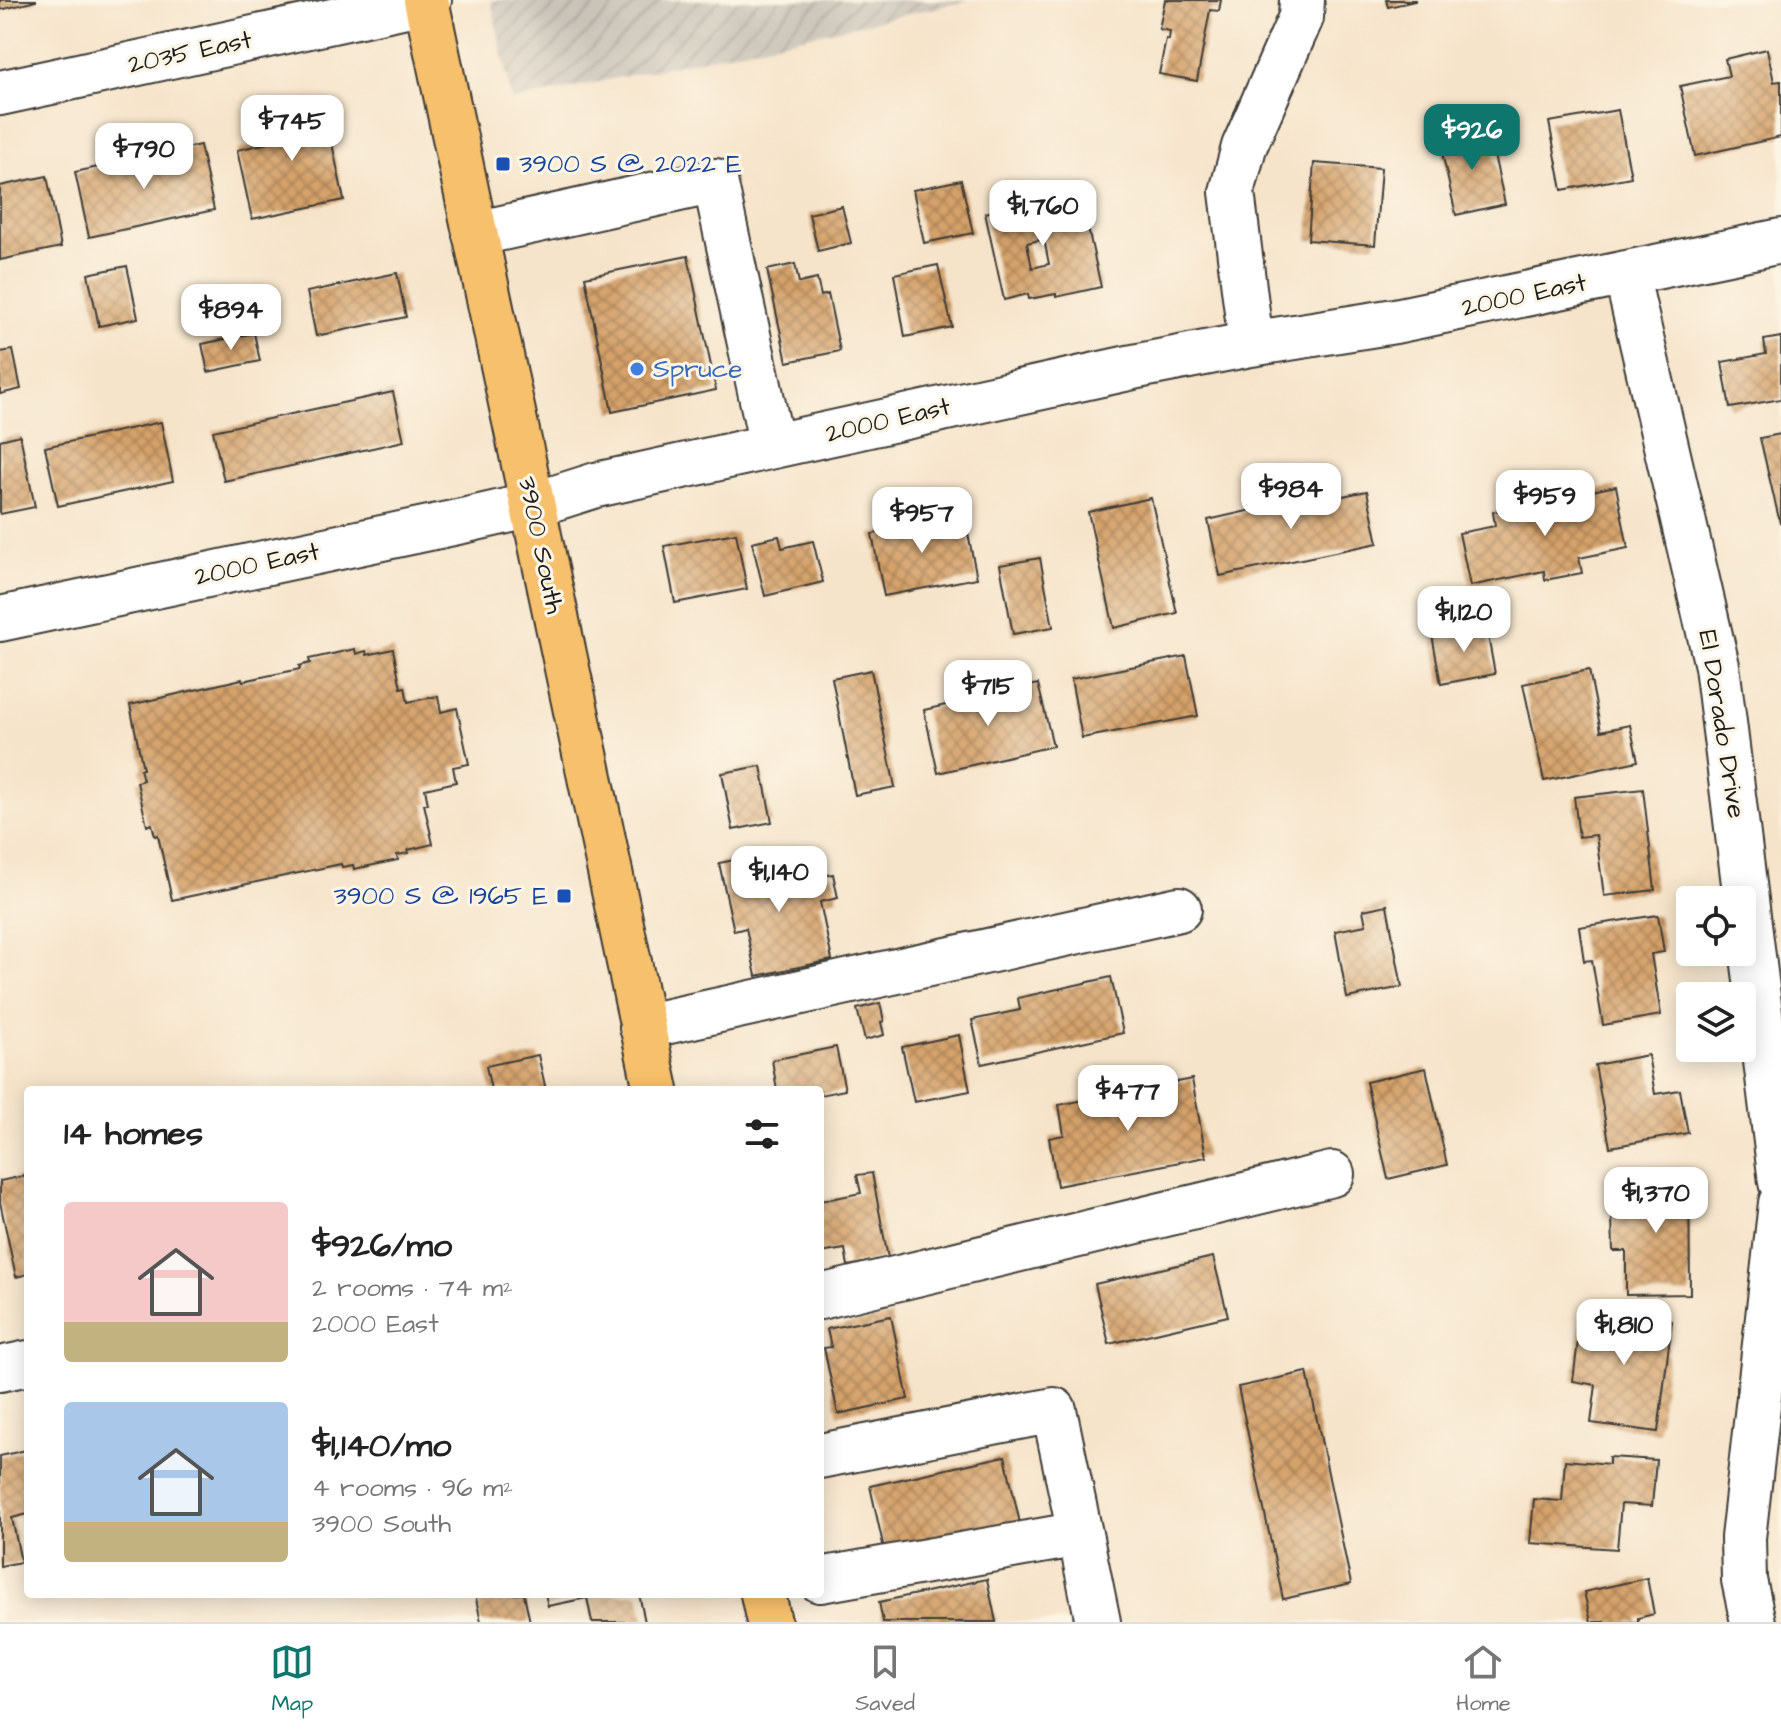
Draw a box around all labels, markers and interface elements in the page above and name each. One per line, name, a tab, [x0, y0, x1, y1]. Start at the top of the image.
street label: 2035 East	[125, 21, 256, 83]
pin: $745	[245, 95, 339, 163]
text: $745	[259, 103, 325, 139]
pin: $926	[1425, 104, 1519, 172]
text: $926	[1442, 112, 1502, 148]
pin: $790	[97, 123, 191, 191]
text: $790	[113, 131, 175, 167]
place label: 3900 S @ 2022 E	[519, 146, 742, 182]
marker: 3900 S @ 2022 E	[494, 155, 512, 173]
pin: $1,760	[978, 180, 1108, 248]
text: $1,760	[1007, 188, 1079, 224]
street label: 2000 East	[1458, 264, 1590, 326]
pin: $894	[184, 284, 278, 352]
text: $894	[199, 292, 263, 328]
place label: Spruce	[653, 351, 742, 387]
marker: Spruce	[628, 360, 646, 378]
street label: 2000 East	[822, 388, 954, 452]
pin: $984	[1244, 463, 1338, 531]
pin: $959	[1498, 470, 1592, 538]
text: $984	[1259, 471, 1323, 507]
street label: 3900 South	[509, 473, 573, 617]
text: $959	[1514, 478, 1576, 514]
pin: $957	[875, 487, 969, 555]
text: $957	[890, 495, 954, 531]
street label: 2000 East	[191, 533, 323, 595]
pin: $1,120	[1399, 586, 1529, 654]
text: $1,120	[1435, 594, 1493, 630]
street label: El Dorado Drive	[1689, 627, 1755, 821]
pin: $715	[941, 660, 1035, 728]
text: $715	[962, 668, 1014, 704]
pin: $1,140	[714, 846, 844, 914]
text: $1,140	[749, 854, 809, 890]
place label: 3900 S @ 1965 E	[333, 878, 548, 914]
map controls	[1676, 886, 1756, 1062]
button: locate	[1676, 886, 1756, 966]
marker: 3900 S @ 1965 E	[555, 887, 573, 905]
button: layers	[1676, 982, 1756, 1062]
pin: $477	[1081, 1065, 1175, 1133]
text: $477	[1096, 1073, 1160, 1109]
text: 14 homes	[64, 1110, 203, 1158]
icon: filters	[740, 1112, 784, 1156]
pin: $1,370	[1591, 1167, 1721, 1235]
text: $1,370	[1622, 1175, 1690, 1211]
text: $926/mo	[312, 1222, 452, 1270]
icon: home	[128, 1234, 224, 1330]
text: 2 rooms · 74 m²	[312, 1270, 513, 1306]
pin: $1,810	[1559, 1299, 1689, 1367]
text: 2000 East	[312, 1306, 439, 1342]
text: $1,810	[1594, 1307, 1654, 1343]
text: $1,140/mo	[312, 1422, 451, 1470]
icon: home	[128, 1434, 224, 1530]
text: 4 rooms · 96 m²	[312, 1470, 513, 1506]
text: 3900 South	[312, 1506, 451, 1542]
tab: Map	[270, 1640, 314, 1719]
tab: Saved	[855, 1640, 915, 1719]
tab: Home	[1456, 1640, 1511, 1719]

